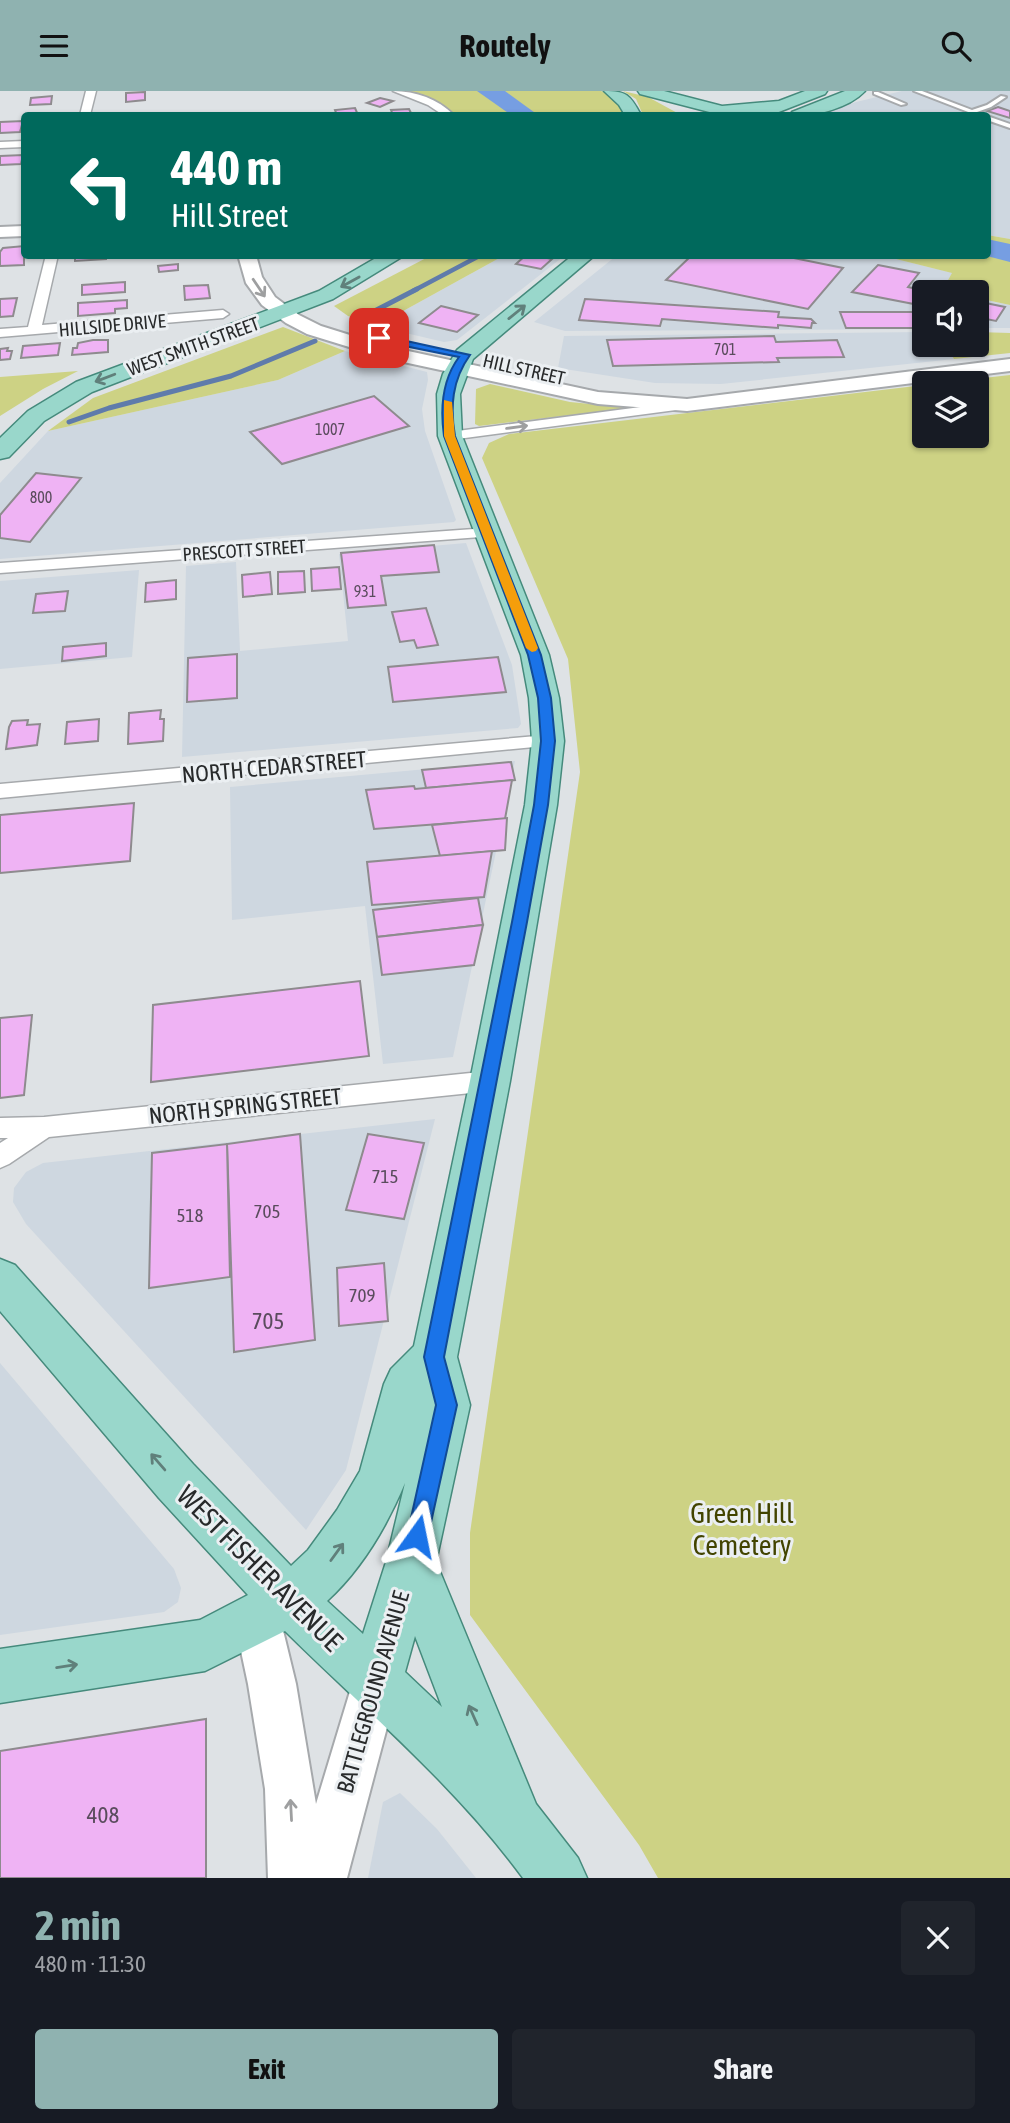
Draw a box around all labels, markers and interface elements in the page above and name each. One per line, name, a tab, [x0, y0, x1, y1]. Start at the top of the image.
icon: menu	[35, 27, 73, 65]
text: Routely	[459, 27, 551, 64]
icon: search	[937, 27, 975, 65]
text: 440 m	[171, 139, 282, 195]
icon: left	[56, 140, 147, 231]
text: Hill Street	[171, 197, 289, 234]
one-way arrow	[341, 275, 361, 289]
one-way arrow	[252, 278, 266, 297]
map controls	[912, 280, 989, 448]
button: sound	[912, 280, 989, 357]
one-way arrow	[508, 304, 526, 319]
pin	[349, 308, 409, 368]
street label: HILLSIDE DRIVE	[58, 309, 166, 341]
street label: WEST SMITH STREET	[124, 312, 263, 380]
icon: arrive	[360, 319, 398, 357]
house number: 701	[714, 340, 736, 358]
street label: HILL STREET	[481, 349, 568, 389]
button: layers	[912, 371, 989, 448]
one-way arrow	[95, 373, 116, 386]
house number: 1007	[315, 420, 345, 438]
one-way arrow	[505, 421, 528, 434]
house number: 800	[30, 488, 52, 506]
street label: PRESCOTT STREET	[182, 535, 307, 565]
house number: 931	[354, 582, 376, 600]
street label: NORTH CEDAR STREET	[181, 746, 367, 788]
street label: NORTH SPRING STREET	[148, 1083, 342, 1129]
house number: 715	[372, 1165, 398, 1187]
house number: 705	[254, 1200, 280, 1222]
house number: 518	[177, 1204, 203, 1226]
house number: 709	[349, 1284, 375, 1306]
house number: 705	[252, 1308, 284, 1334]
one-way arrow	[150, 1453, 166, 1471]
street label: WEST FISHER AVENUE	[171, 1479, 349, 1657]
park label: Green Hill Cemetery	[690, 1497, 794, 1561]
position arrow	[380, 1499, 454, 1573]
one-way arrow	[330, 1544, 345, 1562]
street label: BATTLEGROUND AVENUE	[332, 1588, 414, 1796]
one-way arrow	[56, 1659, 78, 1672]
one-way arrow	[466, 1705, 479, 1726]
one-way arrow	[284, 1799, 297, 1822]
house number: 408	[87, 1802, 119, 1828]
text: 2 min	[35, 1901, 121, 1949]
button: close	[901, 1901, 975, 1975]
text: 480 m · 11:30	[35, 1951, 146, 1977]
button: Exit	[35, 2029, 498, 2109]
button: Share	[512, 2029, 975, 2109]

